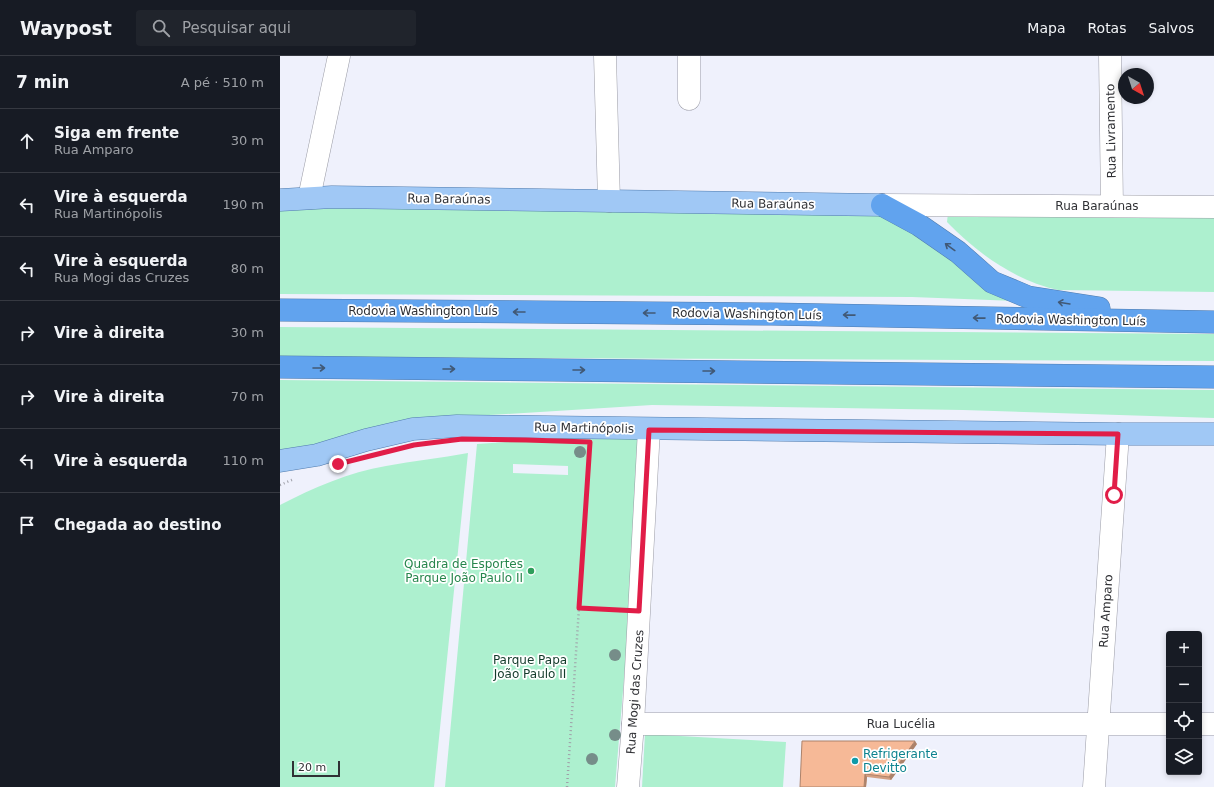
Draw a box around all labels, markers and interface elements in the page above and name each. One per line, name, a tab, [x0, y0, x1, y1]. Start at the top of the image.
search box	[136, 10, 416, 46]
text: Waypost	[20, 17, 112, 39]
icon: search	[150, 17, 172, 39]
text: Pesquisar aqui	[182, 19, 291, 37]
text: Mapa	[1027, 20, 1065, 36]
text: Rotas	[1087, 20, 1127, 36]
text: Salvos	[1149, 20, 1194, 36]
north arrow	[1118, 68, 1154, 104]
text: 7 min	[16, 72, 69, 92]
text: A pé · 510 m	[181, 75, 264, 90]
street label: Rua Livramento	[1103, 84, 1119, 178]
text: Siga em frente	[54, 124, 179, 142]
icon: ahead	[16, 130, 38, 152]
text: 30 m	[231, 133, 264, 148]
text: Rua Amparo	[54, 142, 134, 157]
text: Vire à esquerda	[54, 188, 188, 206]
street label: Rua Baraúnas	[407, 191, 491, 207]
icon: left	[16, 194, 38, 216]
street label: Rua Baraúnas	[731, 196, 815, 212]
text: 190 m	[222, 197, 264, 212]
street label: Rua Baraúnas	[1055, 199, 1139, 213]
text: Rua Martinópolis	[54, 206, 162, 221]
one-way arrow	[945, 243, 956, 251]
text: Vire à esquerda	[54, 252, 188, 270]
icon: left	[16, 258, 38, 280]
text: 80 m	[231, 261, 264, 276]
text: Rua Mogi das Cruzes	[54, 270, 189, 285]
one-way arrow	[1058, 299, 1071, 307]
street label: Rodovia Washington Luís	[348, 304, 498, 318]
street label: Rodovia Washington Luís	[672, 306, 822, 322]
one-way arrow	[513, 308, 526, 316]
one-way arrow	[643, 309, 656, 317]
one-way arrow	[843, 312, 856, 319]
street label: Rodovia Washington Luís	[996, 312, 1146, 328]
one-way arrow	[973, 314, 986, 322]
icon: right	[16, 322, 38, 344]
text: Vire à direita	[54, 324, 165, 342]
text: 30 m	[231, 325, 264, 340]
one-way arrow	[312, 364, 325, 372]
one-way arrow	[442, 365, 455, 373]
one-way arrow	[572, 366, 585, 374]
one-way arrow	[702, 367, 715, 375]
icon: right	[16, 386, 38, 408]
text: Vire à direita	[54, 388, 165, 406]
text: 70 m	[231, 389, 264, 404]
street label: Rua Martinópolis	[534, 420, 634, 436]
icon: left	[16, 450, 38, 472]
text: Vire à esquerda	[54, 452, 188, 470]
text: 110 m	[222, 453, 264, 468]
route end	[329, 455, 347, 473]
route start	[1105, 486, 1123, 504]
icon: arrive	[16, 514, 38, 536]
text: Chegada ao destino	[54, 516, 222, 534]
place label: Quadra de Esportes Parque João Paulo II	[404, 557, 523, 585]
marker: Quadra de Esportes Parque João Paulo II	[526, 566, 536, 576]
street label: Rua Amparo	[1096, 574, 1116, 648]
street label: Rua Mogi das Cruzes	[624, 629, 646, 755]
map controls	[1166, 631, 1202, 775]
button: +	[1166, 631, 1202, 667]
park label: Parque Papa João Paulo II	[493, 653, 567, 681]
button: −	[1166, 667, 1202, 703]
button: locate	[1166, 703, 1202, 739]
street label: Rua Lucélia	[867, 717, 935, 731]
button: layers	[1166, 739, 1202, 775]
place label: Refrigerante Devitto	[863, 747, 938, 775]
marker: Refrigerante Devitto	[850, 756, 860, 766]
scale bar	[292, 759, 340, 778]
text: 20 m	[298, 761, 326, 774]

